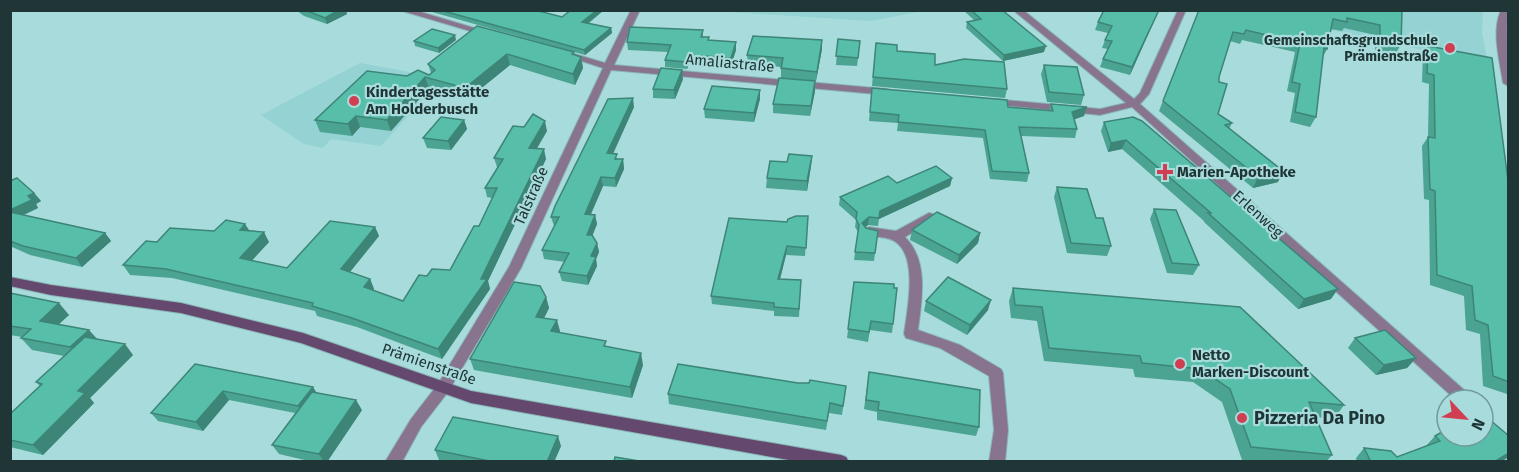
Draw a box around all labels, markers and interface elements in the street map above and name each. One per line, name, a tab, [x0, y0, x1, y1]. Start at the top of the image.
place label: Gemeinschaftsgrundschule Prämienstraße	[1264, 32, 1438, 65]
marker: Gemeinschaftsgrundschule Prämienstraße	[1443, 41, 1457, 55]
street label: Amaliastraße	[685, 50, 775, 76]
place label: Kindertagesstätte Am Holderbusch	[365, 83, 489, 118]
marker: Kindertagesstätte Am Holderbusch	[347, 94, 361, 108]
place label: Marien-Apotheke	[1177, 163, 1296, 181]
street label: Talstraße	[510, 164, 552, 228]
marker: Marien-Apotheke	[1158, 165, 1172, 179]
street label: Erlenweg	[1229, 187, 1287, 241]
street label: Prämienstraße	[379, 339, 479, 389]
place label: Netto Marken-Discount	[1192, 346, 1309, 381]
marker: Netto Marken-Discount	[1173, 357, 1187, 371]
north arrow	[1435, 388, 1495, 448]
place label: Pizzeria Da Pino	[1254, 407, 1385, 429]
marker: Pizzeria Da Pino	[1235, 411, 1249, 425]
text: N	[1467, 415, 1489, 433]

